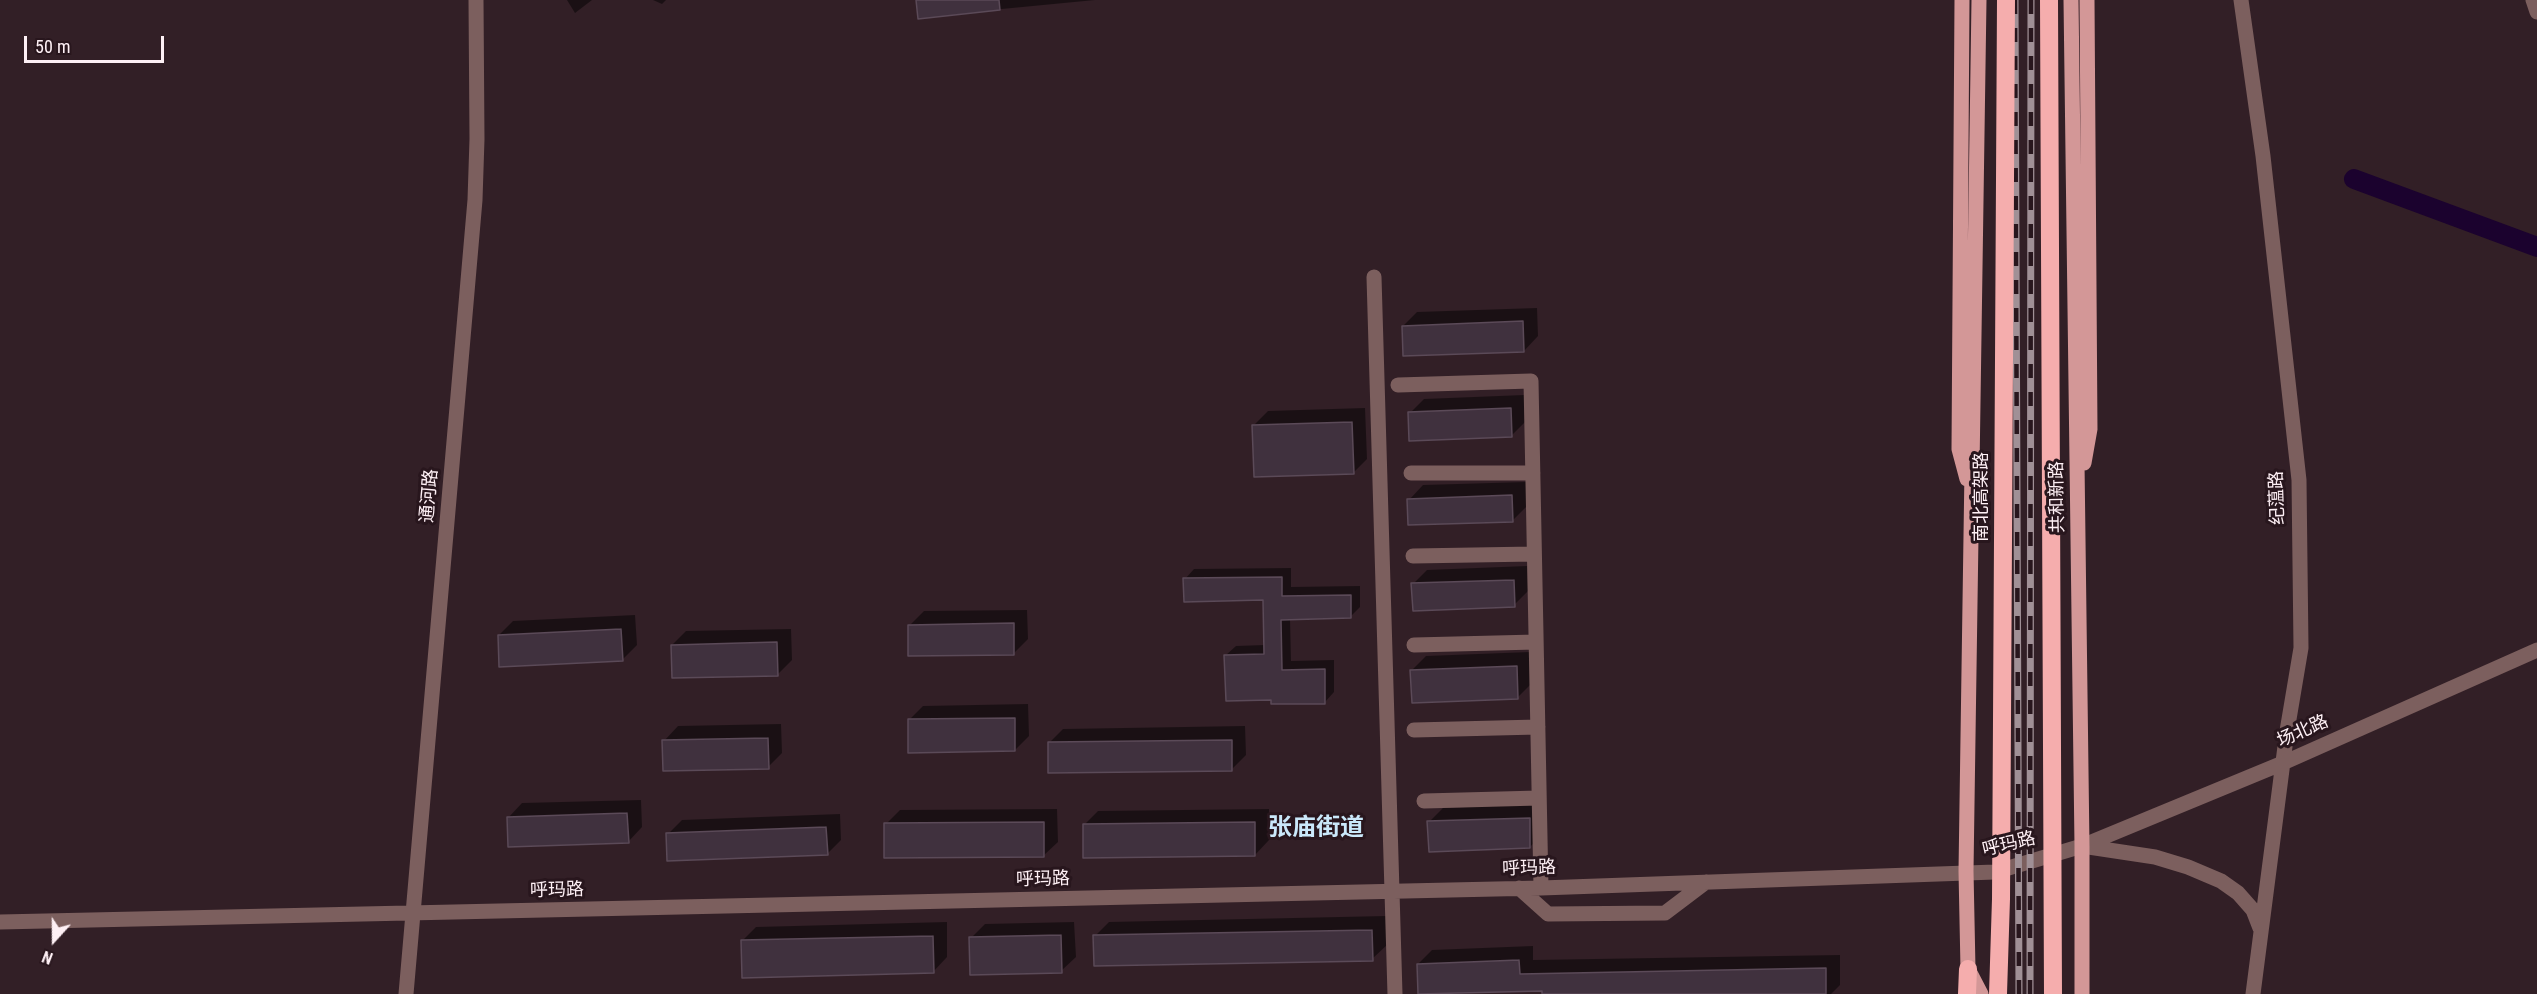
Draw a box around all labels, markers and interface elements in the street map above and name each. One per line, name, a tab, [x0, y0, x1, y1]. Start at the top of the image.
scale bar	[27, 24, 166, 62]
text: 50 m	[35, 36, 70, 57]
street label: 南北高架路	[1971, 452, 1993, 542]
street label: 共和新路	[2047, 461, 2069, 533]
street label: 通河路	[417, 468, 443, 524]
street label: 纪蕰路	[2266, 471, 2290, 525]
street label: 场北路	[2274, 711, 2332, 753]
district label: 张庙街道	[1268, 815, 1364, 843]
street label: 呼玛路	[1980, 828, 2038, 862]
street label: 呼玛路	[1502, 857, 1556, 881]
street label: 呼玛路	[1016, 869, 1070, 891]
street label: 呼玛路	[530, 880, 584, 902]
north arrow	[24, 910, 84, 970]
text: N	[39, 947, 55, 968]

